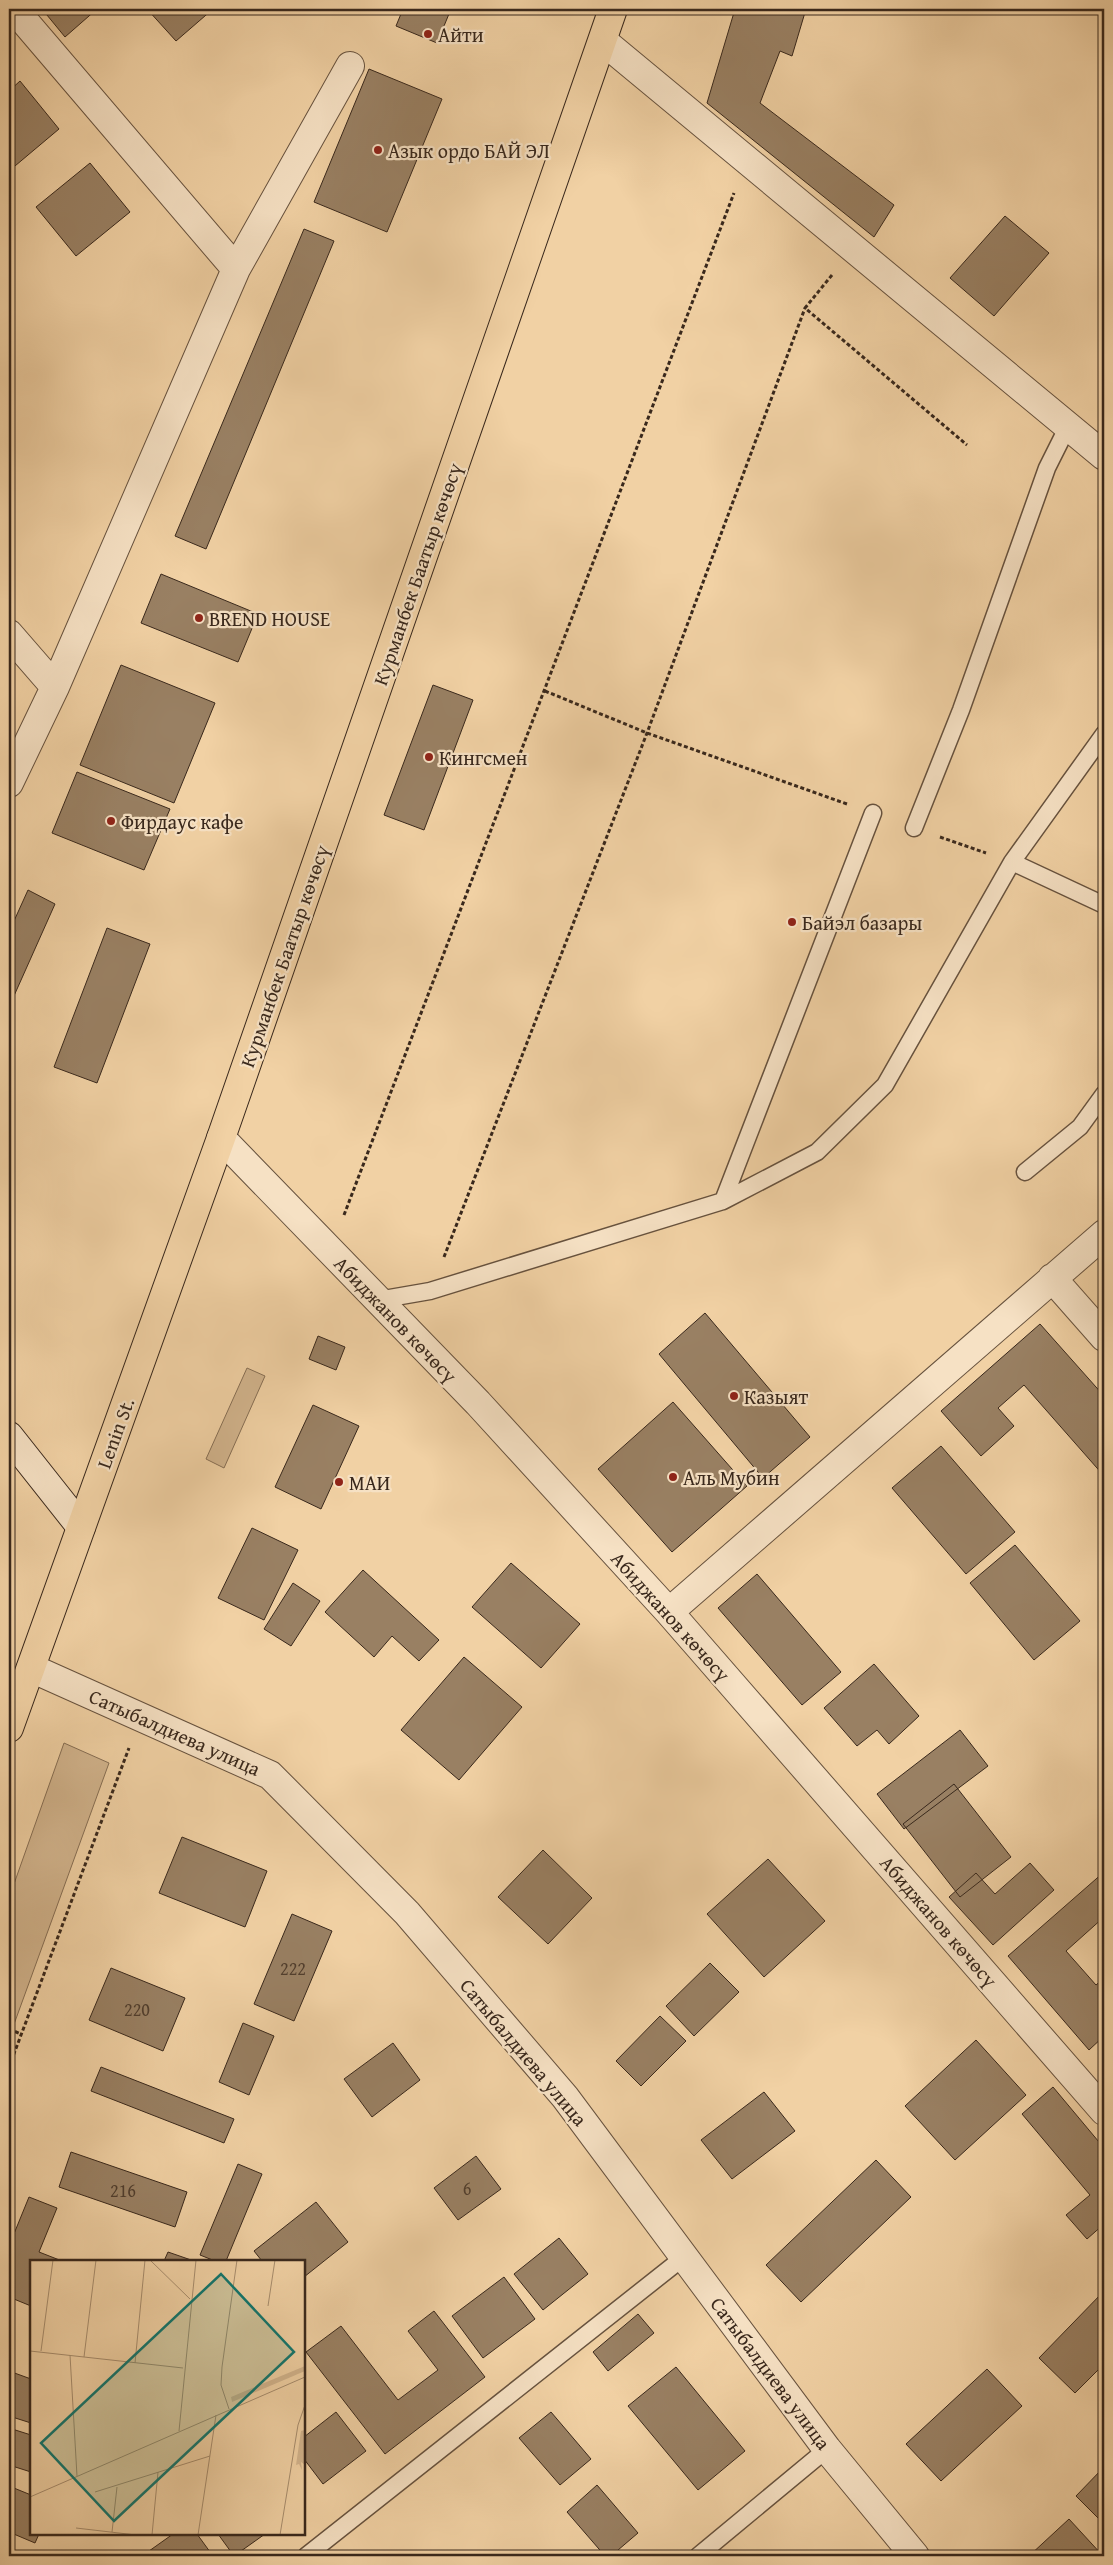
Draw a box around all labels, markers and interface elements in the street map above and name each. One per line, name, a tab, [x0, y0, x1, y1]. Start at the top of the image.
place label: Айти	[438, 20, 484, 49]
marker: Айти	[422, 28, 434, 40]
place label: Азык ордо БАЙ ЭЛ	[388, 136, 550, 165]
marker: Азык ордо БАЙ ЭЛ	[372, 144, 384, 156]
street label: Курманбек Баатыр көчөсү	[365, 459, 469, 689]
place label: BREND HOUSE	[209, 604, 330, 633]
marker: BREND HOUSE	[193, 612, 205, 624]
place label: Кингсмен	[439, 743, 528, 772]
marker: Кингсмен	[423, 751, 435, 763]
place label: Фирдаус кафе	[121, 807, 243, 836]
marker: Фирдаус кафе	[105, 815, 117, 827]
street label: Курманбек Баатыр көчөсү	[232, 841, 336, 1071]
place label: Байэл базары	[802, 908, 922, 937]
marker: Байэл базары	[786, 916, 798, 928]
street label: Абиджанов көчөсү	[328, 1249, 464, 1389]
place label: Казыят	[744, 1382, 809, 1411]
marker: Казыят	[728, 1390, 740, 1402]
street label: Lenin St.	[89, 1394, 141, 1472]
place label: Аль Мубин	[683, 1463, 780, 1492]
place label: МАИ	[349, 1468, 390, 1497]
marker: Аль Мубин	[667, 1471, 679, 1483]
marker: МАИ	[333, 1476, 345, 1488]
street label: Абиджанов көчөсү	[605, 1545, 738, 1688]
street label: Сатыбалдиева улица	[85, 1681, 266, 1783]
street label: Абиджанов көчөсү	[874, 1849, 1005, 1994]
house number: 222	[280, 1955, 306, 1982]
street label: Сатыбалдиева улица	[454, 1972, 595, 2132]
house number: 220	[124, 1996, 150, 2023]
house number: 6	[463, 2175, 471, 2202]
house number: 216	[110, 2177, 136, 2204]
inset map	[30, 2260, 305, 2535]
street label: Сатыбалдиева улица	[704, 2291, 838, 2456]

